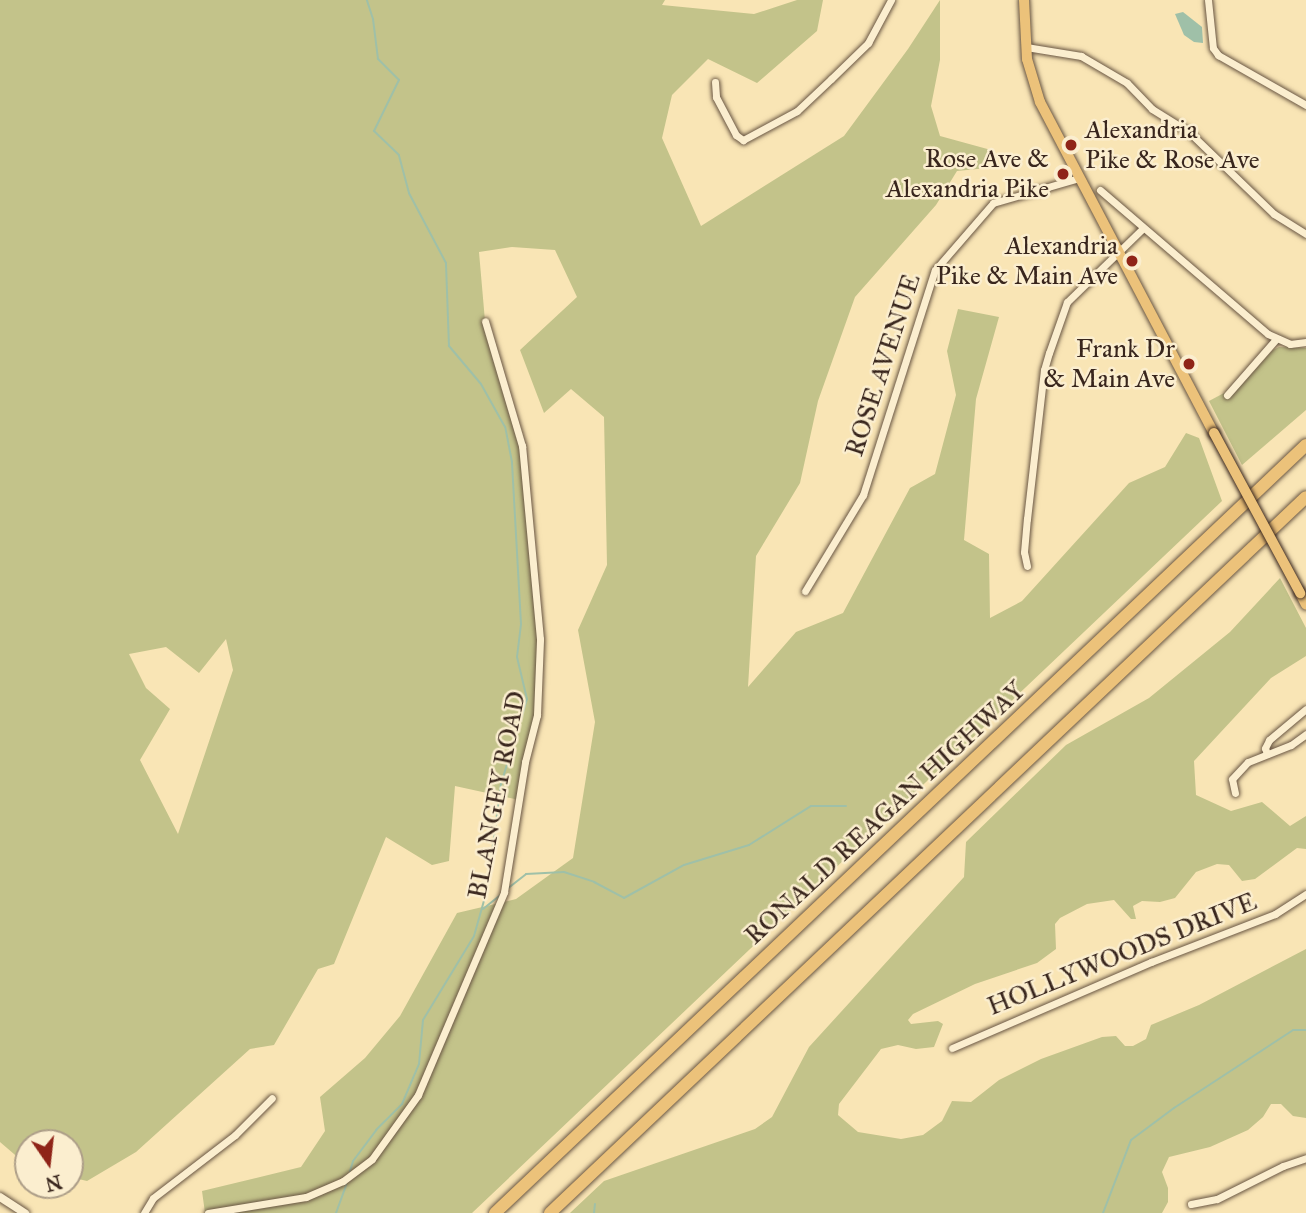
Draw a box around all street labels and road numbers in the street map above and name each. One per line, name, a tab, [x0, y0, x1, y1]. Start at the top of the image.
street label: ROSE AVENUE	[839, 270, 927, 460]
street label: RONALD REAGAN HIGHWAY	[738, 675, 1032, 951]
street label: BLANGEY ROAD	[462, 688, 532, 902]
street label: HOLLYWOODS DRIVE	[983, 886, 1261, 1022]

